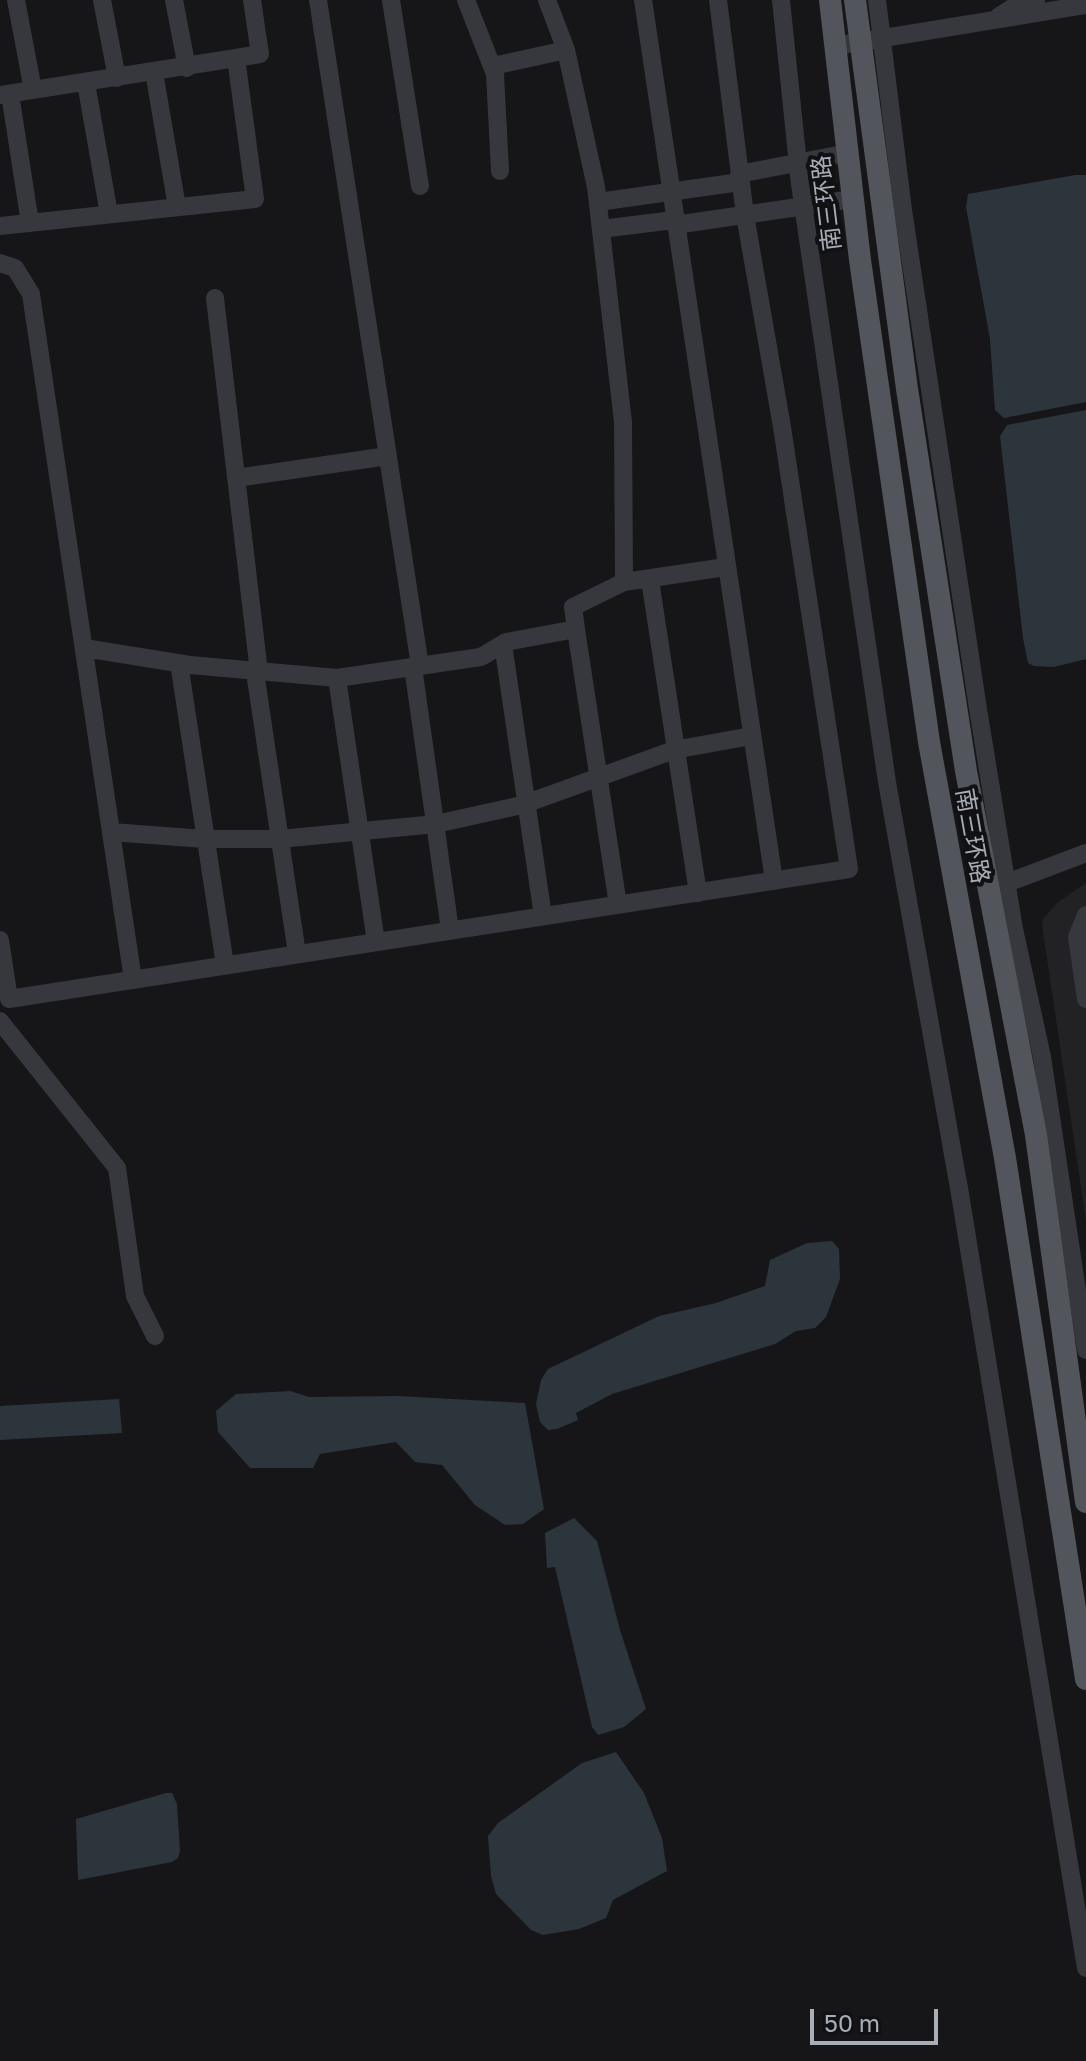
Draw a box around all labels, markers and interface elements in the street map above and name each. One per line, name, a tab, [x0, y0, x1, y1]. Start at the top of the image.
street label: 南三环路	[807, 154, 847, 252]
street label: 南三环路	[949, 786, 995, 886]
scale bar	[814, 1993, 942, 2043]
text: 50 m	[824, 2008, 880, 2037]

